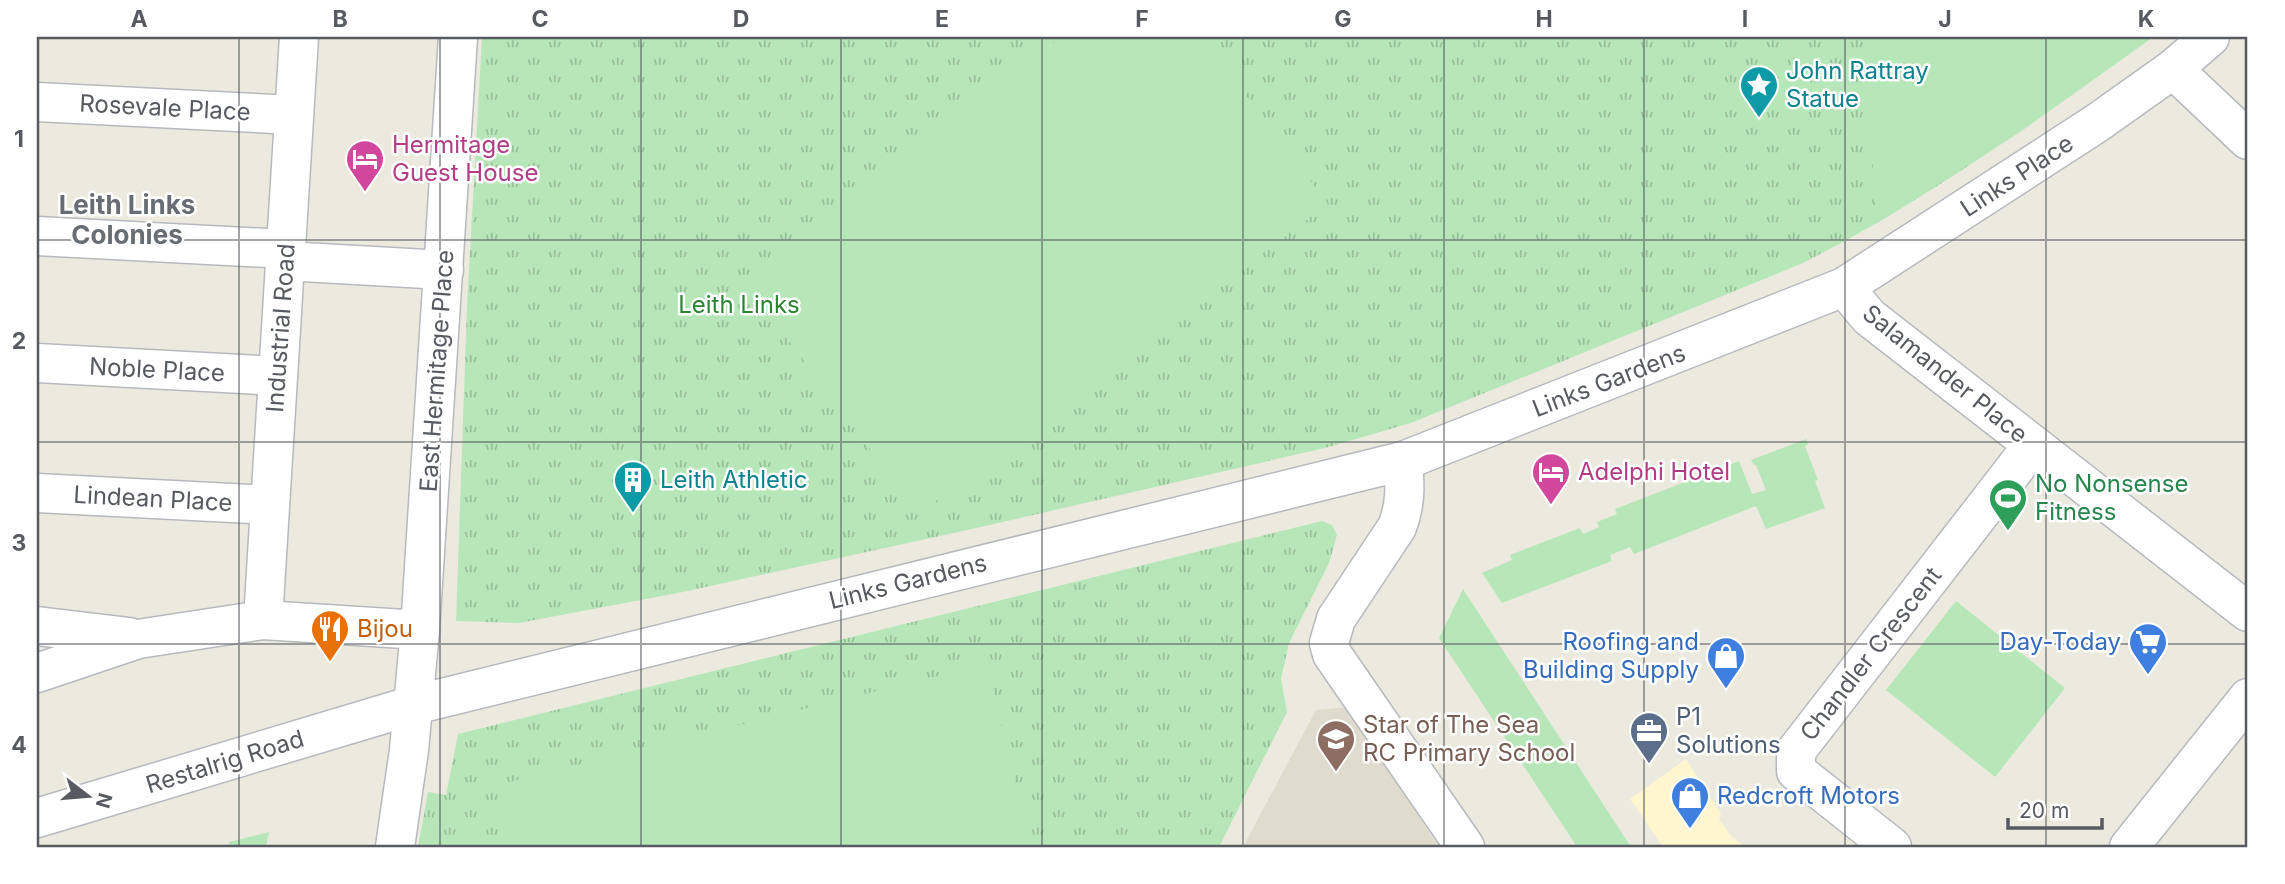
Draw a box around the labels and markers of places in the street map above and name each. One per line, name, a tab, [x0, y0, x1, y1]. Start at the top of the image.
place label: John Rattray Statue	[1786, 56, 1929, 113]
place icon: John Rattray Statue	[1738, 64, 1780, 119]
place label: Hermitage Guest House	[392, 130, 538, 187]
hotel icon: Hermitage Guest House	[344, 138, 386, 193]
hotel icon: Adelphi Hotel	[1530, 451, 1572, 506]
place label: Adelphi Hotel	[1578, 457, 1730, 486]
building icon: Leith Athletic	[612, 459, 654, 514]
place label: Leith Athletic	[660, 465, 807, 494]
place label: No Nonsense Fitness	[2035, 469, 2188, 526]
sports icon: No Nonsense Fitness	[1987, 477, 2029, 532]
restaurant icon: Bijou	[309, 608, 351, 663]
place label: Bijou	[357, 614, 413, 643]
supermarket icon: Day-Today	[2127, 621, 2169, 676]
place label: Roofing and Building Supply	[1523, 627, 1699, 684]
place label: Day-Today	[1999, 627, 2121, 656]
shop icon: Roofing and Building Supply	[1705, 635, 1747, 690]
place label: P1 Solutions	[1676, 702, 1781, 759]
place label: Star of The Sea RC Primary School	[1363, 710, 1575, 767]
office icon: P1 Solutions	[1628, 710, 1670, 765]
school or university icon: Star of The Sea RC Primary School	[1315, 718, 1357, 773]
shop icon: Redcroft Motors	[1669, 775, 1711, 830]
place label: Redcroft Motors	[1717, 781, 1900, 810]

